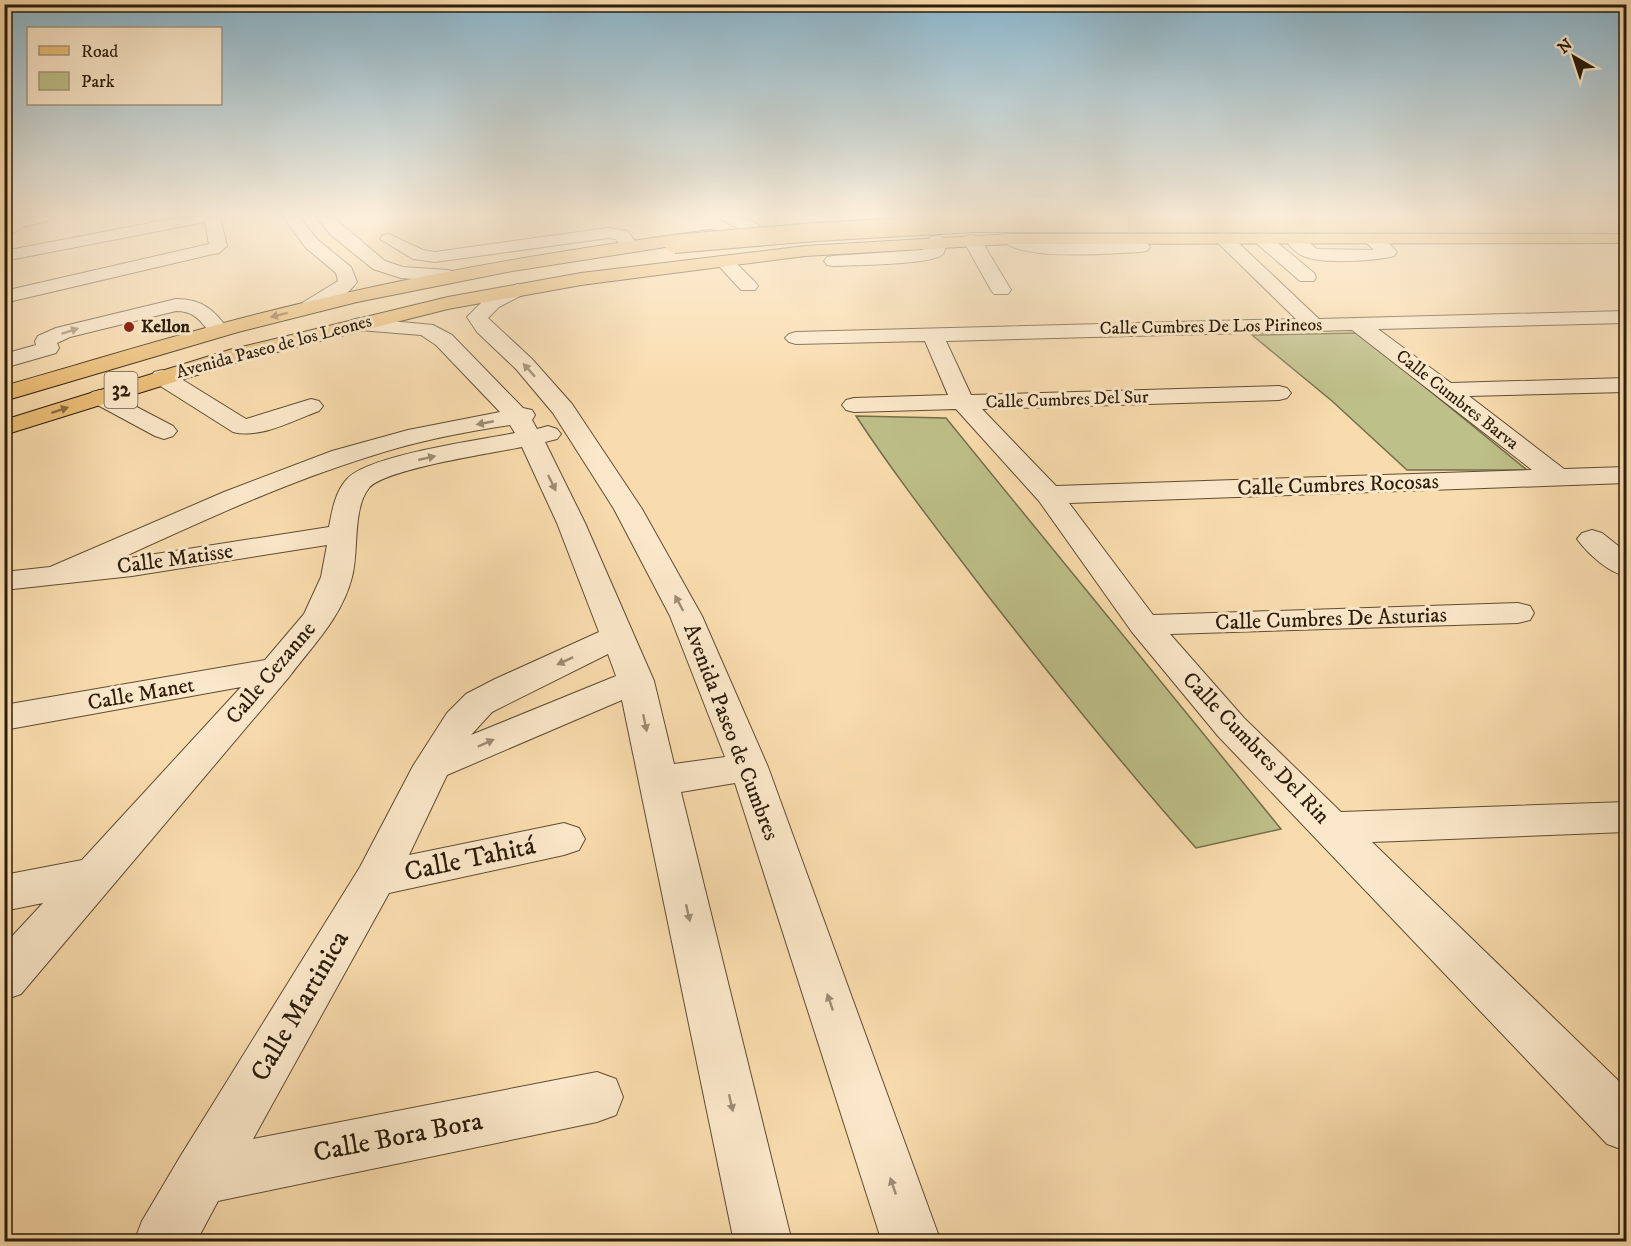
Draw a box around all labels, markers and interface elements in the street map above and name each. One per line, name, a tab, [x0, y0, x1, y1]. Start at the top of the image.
legend	[27, 27, 222, 105]
north arrow	[1544, 27, 1604, 87]
text: N	[1554, 34, 1577, 58]
text: Road	[81, 41, 118, 63]
text: Park	[81, 71, 115, 93]
street label: Avenida Paseo de los Leones	[174, 310, 374, 384]
one-way arrow	[270, 311, 288, 320]
street label: Calle Cumbres De Los Pirineos	[1100, 314, 1322, 340]
place label: Kellon	[141, 316, 190, 338]
marker: Kellon	[122, 320, 136, 334]
one-way arrow	[61, 325, 79, 335]
street label: Calle Cumbres Barva	[1391, 345, 1523, 455]
one-way arrow	[522, 362, 536, 377]
road number: 32	[104, 372, 138, 408]
street label: Calle Cumbres Del Sur	[985, 386, 1149, 414]
one-way arrow	[51, 405, 69, 414]
one-way arrow	[475, 418, 494, 427]
one-way arrow	[418, 453, 436, 463]
street label: Calle Cumbres Rocosas	[1237, 468, 1439, 502]
one-way arrow	[547, 474, 556, 491]
street label: Calle Matisse	[115, 537, 235, 581]
one-way arrow	[674, 595, 684, 612]
street label: Calle Cumbres De Asturias	[1215, 601, 1447, 637]
street label: Calle Cezanne	[220, 616, 322, 730]
street label: Avenida Paseo de Cumbres	[677, 620, 785, 844]
one-way arrow	[557, 656, 574, 665]
street label: Calle Cumbres Del Rin	[1177, 666, 1336, 830]
street label: Calle Manet	[85, 671, 197, 717]
one-way arrow	[641, 713, 650, 732]
one-way arrow	[477, 738, 495, 748]
street label: Calle Tahitá	[401, 828, 539, 889]
one-way arrow	[683, 904, 693, 922]
street label: Calle Martinica	[243, 924, 357, 1087]
one-way arrow	[824, 993, 834, 1011]
one-way arrow	[727, 1094, 736, 1113]
street label: Calle Bora Bora	[311, 1104, 486, 1170]
one-way arrow	[887, 1177, 897, 1195]

